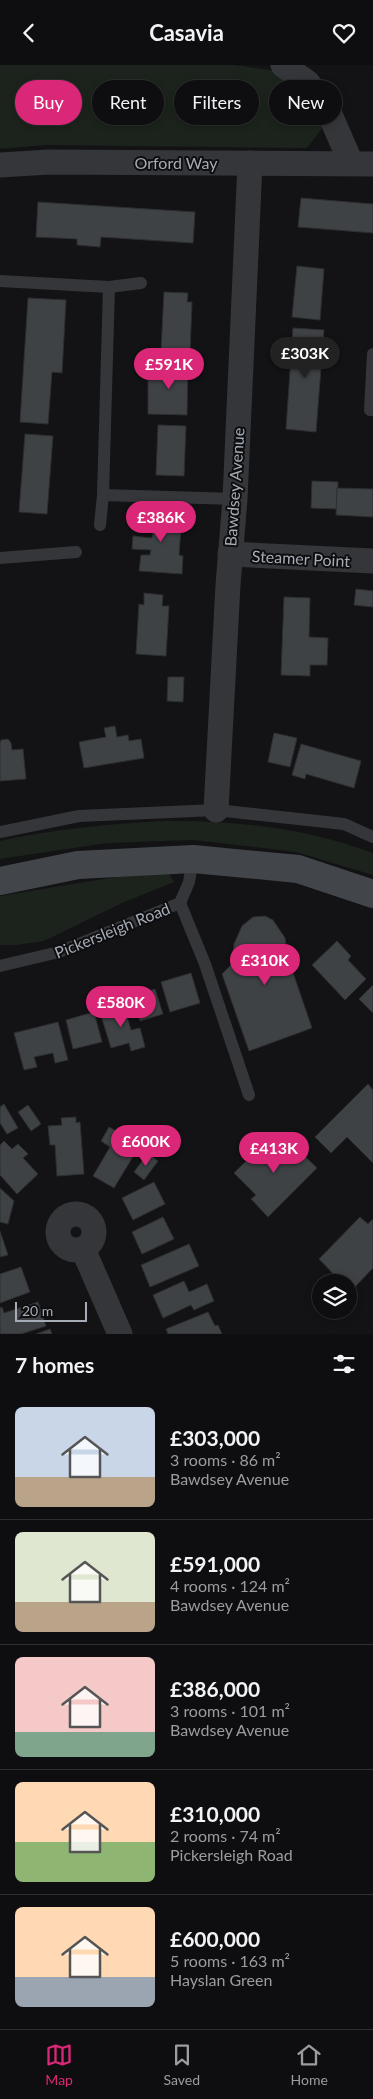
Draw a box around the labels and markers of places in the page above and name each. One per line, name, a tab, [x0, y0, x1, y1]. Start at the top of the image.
pin: £303K	[270, 337, 340, 379]
pin: £591K	[134, 347, 204, 390]
pin: £386K	[126, 501, 196, 543]
pin: £310K	[230, 943, 300, 986]
pin: £580K	[86, 985, 156, 1028]
pin: £600K	[111, 1125, 181, 1167]
pin: £413K	[239, 1131, 309, 1174]

